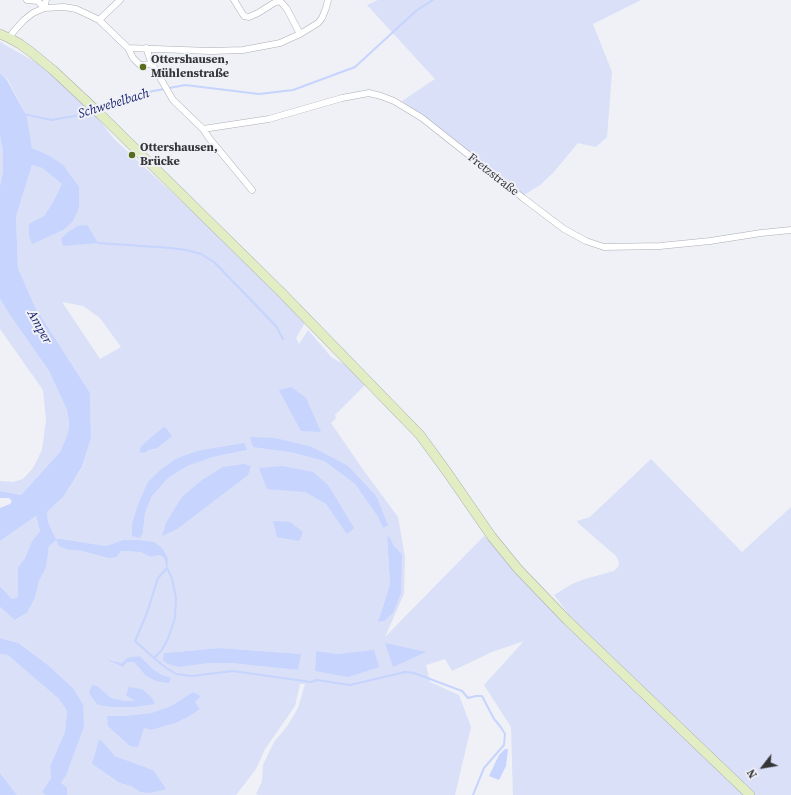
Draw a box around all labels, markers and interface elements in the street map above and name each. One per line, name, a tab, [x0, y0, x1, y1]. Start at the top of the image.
place label: Ottershausen, Mühlenstraße	[151, 53, 229, 81]
marker: Ottershausen, Mühlenstraße	[138, 62, 148, 72]
water label: Schwebelbach	[77, 86, 151, 122]
place label: Ottershausen, Brücke	[140, 141, 217, 169]
marker: Ottershausen, Brücke	[127, 150, 137, 160]
street label: Fretzstraße	[465, 151, 521, 199]
water label: Amper	[23, 307, 55, 347]
north arrow	[743, 747, 783, 787]
text: N	[744, 766, 761, 781]

